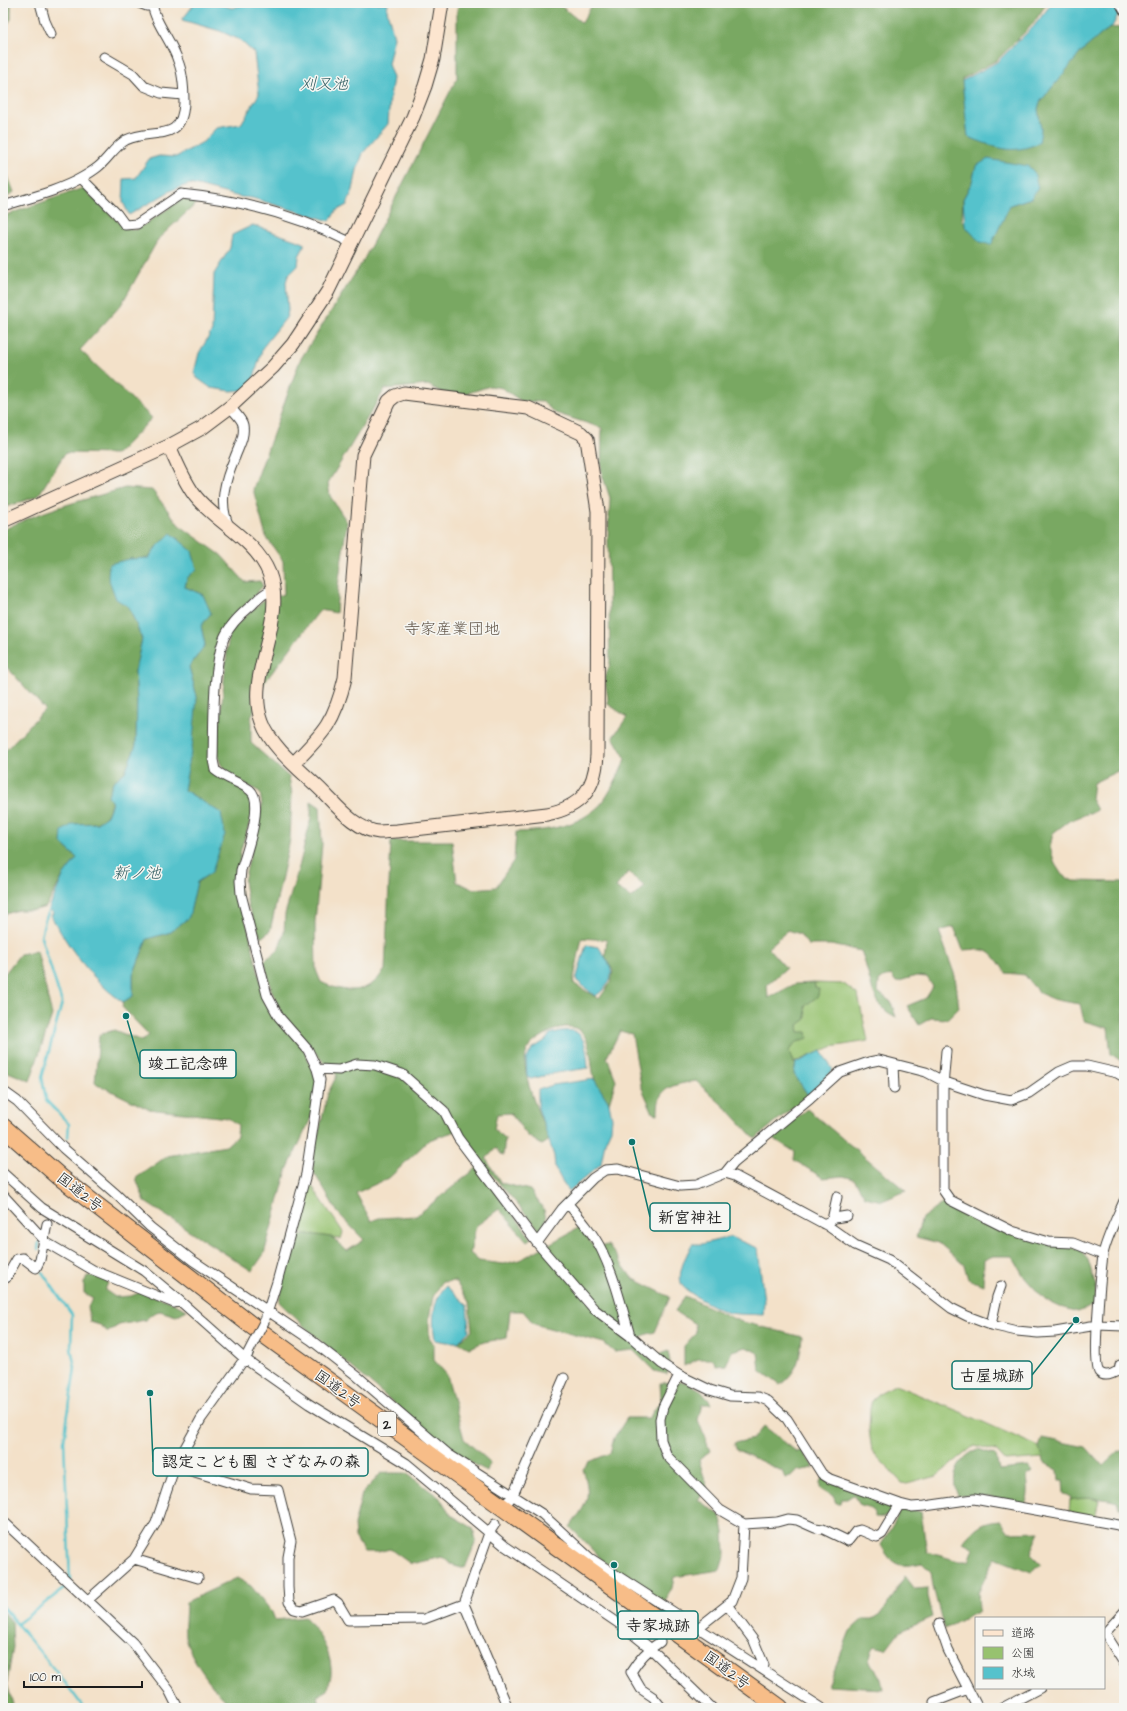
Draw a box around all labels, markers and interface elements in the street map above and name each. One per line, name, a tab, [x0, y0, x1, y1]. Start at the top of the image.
water label: 刈又池	[300, 73, 349, 95]
district label: 寺家産業団地	[404, 618, 500, 640]
water label: 新ノ池	[113, 862, 162, 884]
callout: 竣工記念碑	[140, 1050, 236, 1078]
text: 竣工記念碑	[148, 1053, 228, 1075]
street label: 国道2号	[52, 1168, 107, 1217]
callout: 新宮神社	[650, 1203, 730, 1231]
text: 新宮神社	[658, 1207, 722, 1229]
callout: 古屋城跡	[952, 1361, 1032, 1389]
street label: 国道2号	[310, 1365, 366, 1414]
text: 古屋城跡	[960, 1365, 1024, 1387]
road number: 2	[378, 1412, 396, 1436]
callout: 認定こども園 さざなみの森	[153, 1448, 368, 1476]
text: 認定こども園 さざなみの森	[162, 1451, 360, 1473]
callout: 寺家城跡	[618, 1611, 698, 1639]
text: 寺家城跡	[626, 1615, 690, 1637]
legend	[975, 1617, 1105, 1689]
text: 道路	[1011, 1625, 1035, 1642]
text: 公園	[1011, 1645, 1035, 1662]
street label: 国道2号	[699, 1646, 755, 1695]
scale bar	[24, 1663, 142, 1689]
text: 水域	[1011, 1665, 1035, 1682]
text: 100 m	[30, 1669, 61, 1686]

